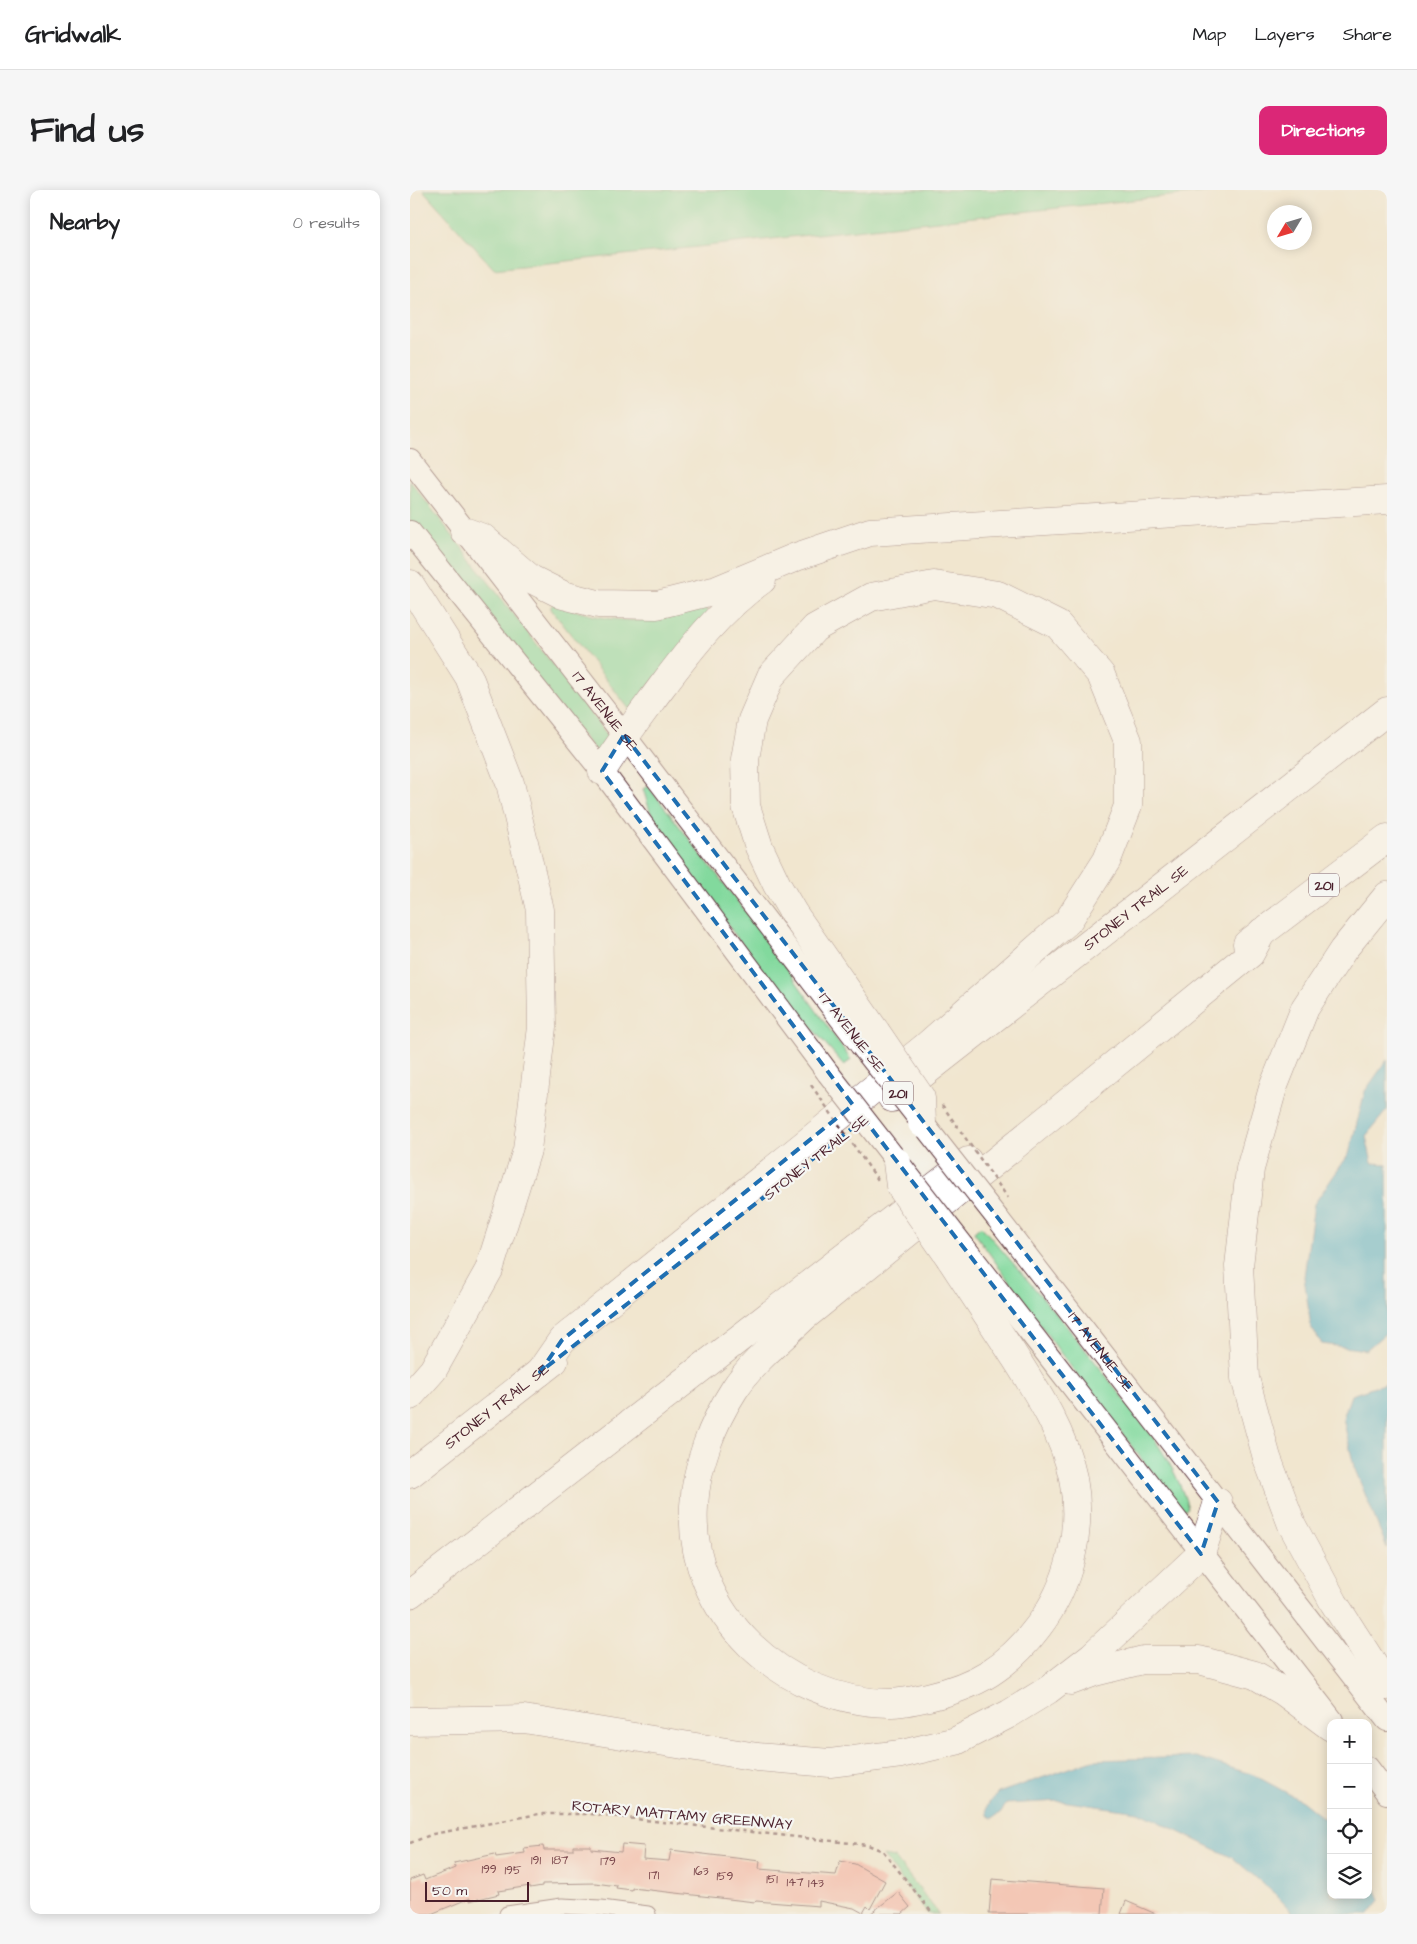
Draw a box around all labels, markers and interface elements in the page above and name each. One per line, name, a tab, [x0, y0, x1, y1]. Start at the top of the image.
text: Gridwalk	[25, 18, 121, 52]
text: Map	[1192, 22, 1226, 47]
text: Layers	[1254, 22, 1315, 47]
text: Share	[1343, 22, 1392, 47]
text: Find us	[30, 106, 144, 155]
button: Directions	[1259, 106, 1387, 155]
north arrow	[1267, 205, 1312, 250]
text: Nearby	[50, 208, 120, 237]
text: 0 results	[293, 212, 360, 234]
street label: 17 AVENUE SE	[567, 667, 643, 756]
street label: STONEY TRAIL SE	[1079, 860, 1193, 956]
road number: 201	[1309, 874, 1339, 896]
street label: 17 AVENUE SE	[814, 988, 890, 1077]
road number: 201	[883, 1081, 913, 1104]
street label: STONEY TRAIL SE	[759, 1110, 873, 1205]
street label: 17 AVENUE SE	[1063, 1308, 1139, 1397]
street label: STONEY TRAIL SE	[440, 1359, 554, 1454]
map controls	[1327, 1719, 1372, 1899]
button: +	[1327, 1719, 1372, 1764]
button: −	[1327, 1764, 1372, 1809]
street label: ROTARY MATTAMY GREENWAY	[571, 1795, 793, 1836]
button: locate	[1327, 1809, 1372, 1854]
house number: 191	[531, 1852, 541, 1869]
house number: 187	[552, 1852, 569, 1869]
house number: 179	[600, 1853, 616, 1870]
button: layers	[1327, 1854, 1372, 1899]
house number: 199	[481, 1861, 497, 1878]
house number: 195	[505, 1862, 522, 1879]
house number: 163	[693, 1863, 709, 1880]
house number: 171	[649, 1867, 660, 1884]
house number: 159	[717, 1868, 734, 1885]
house number: 151	[766, 1871, 778, 1888]
house number: 147	[786, 1874, 804, 1891]
house number: 143	[808, 1875, 824, 1892]
scale bar	[425, 1879, 529, 1902]
text: 50 m	[432, 1881, 467, 1901]

